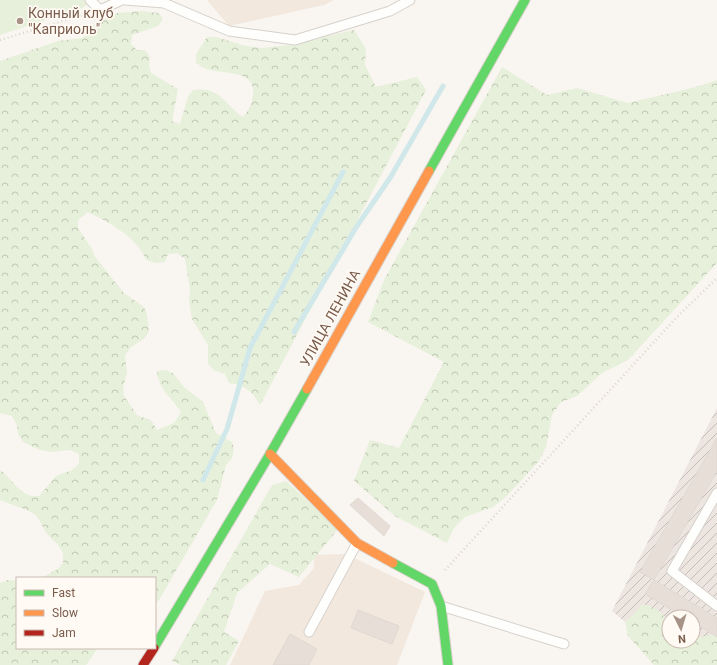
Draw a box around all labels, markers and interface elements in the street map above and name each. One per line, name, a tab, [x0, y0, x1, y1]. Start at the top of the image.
place label: Конный клуб "Каприоль"	[28, 5, 114, 37]
marker: Конный клуб "Каприоль"	[15, 16, 25, 26]
street label: УЛИЦА ЛЕНИНА	[297, 267, 363, 369]
legend	[16, 577, 156, 649]
text: Fast	[52, 586, 75, 600]
text: Slow	[52, 606, 78, 620]
north arrow	[661, 609, 701, 649]
text: Jam	[52, 626, 76, 640]
text: N	[677, 632, 686, 645]

